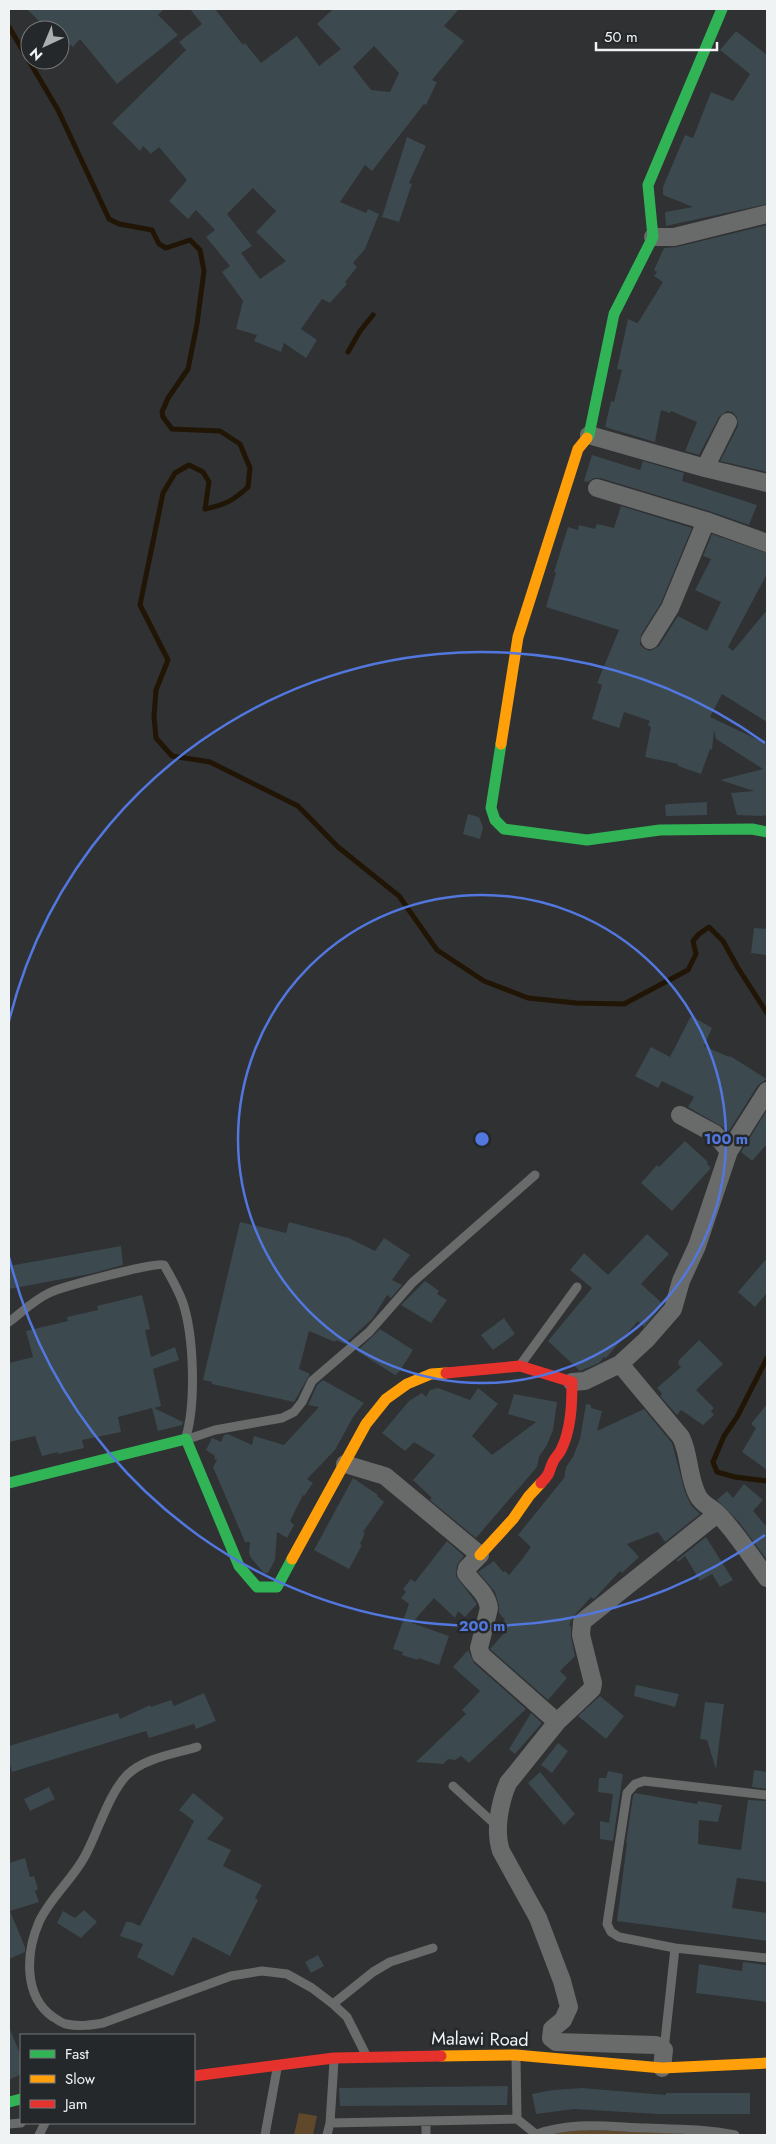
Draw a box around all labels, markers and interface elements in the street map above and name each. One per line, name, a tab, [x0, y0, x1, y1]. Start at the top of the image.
north arrow	[20, 20, 70, 70]
scale bar	[596, 20, 717, 52]
text: 50 m	[604, 26, 638, 48]
text: N	[25, 43, 47, 65]
text: 100 m	[704, 1128, 748, 1150]
centre of rings	[473, 1130, 491, 1148]
text: 200 m	[459, 1615, 505, 1637]
street label: Malawi Road	[431, 2025, 529, 2053]
legend	[20, 2034, 195, 2124]
text: Fast	[65, 2043, 89, 2065]
text: Slow	[65, 2068, 96, 2090]
text: Jam	[63, 2093, 88, 2115]

